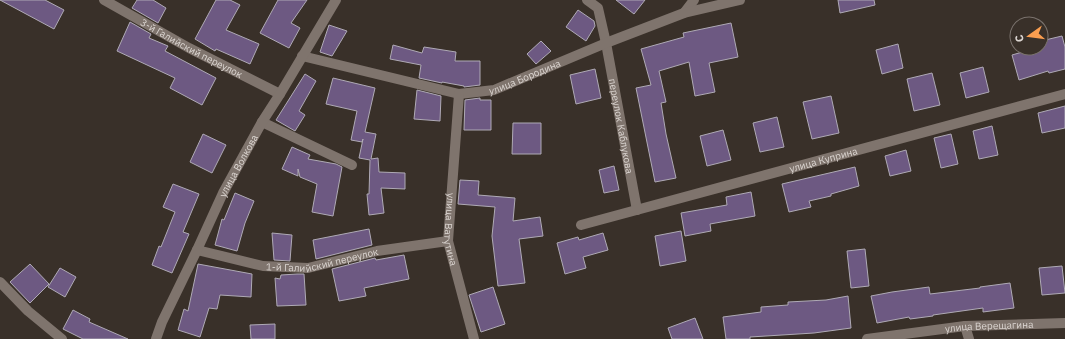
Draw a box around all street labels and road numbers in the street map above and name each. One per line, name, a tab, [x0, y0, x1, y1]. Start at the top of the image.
street label: 3-й Галийский переулок	[138, 16, 245, 81]
street label: улица Бородина	[488, 57, 563, 98]
street label: переулок Каблукова	[606, 78, 636, 175]
street label: улица Волкова	[216, 132, 261, 199]
street label: улица Куприна	[788, 144, 860, 175]
street label: улица Ватутина	[441, 192, 460, 268]
street label: 1-й Галийский переулок	[266, 245, 380, 275]
street label: улица Верещагина	[944, 318, 1034, 336]

